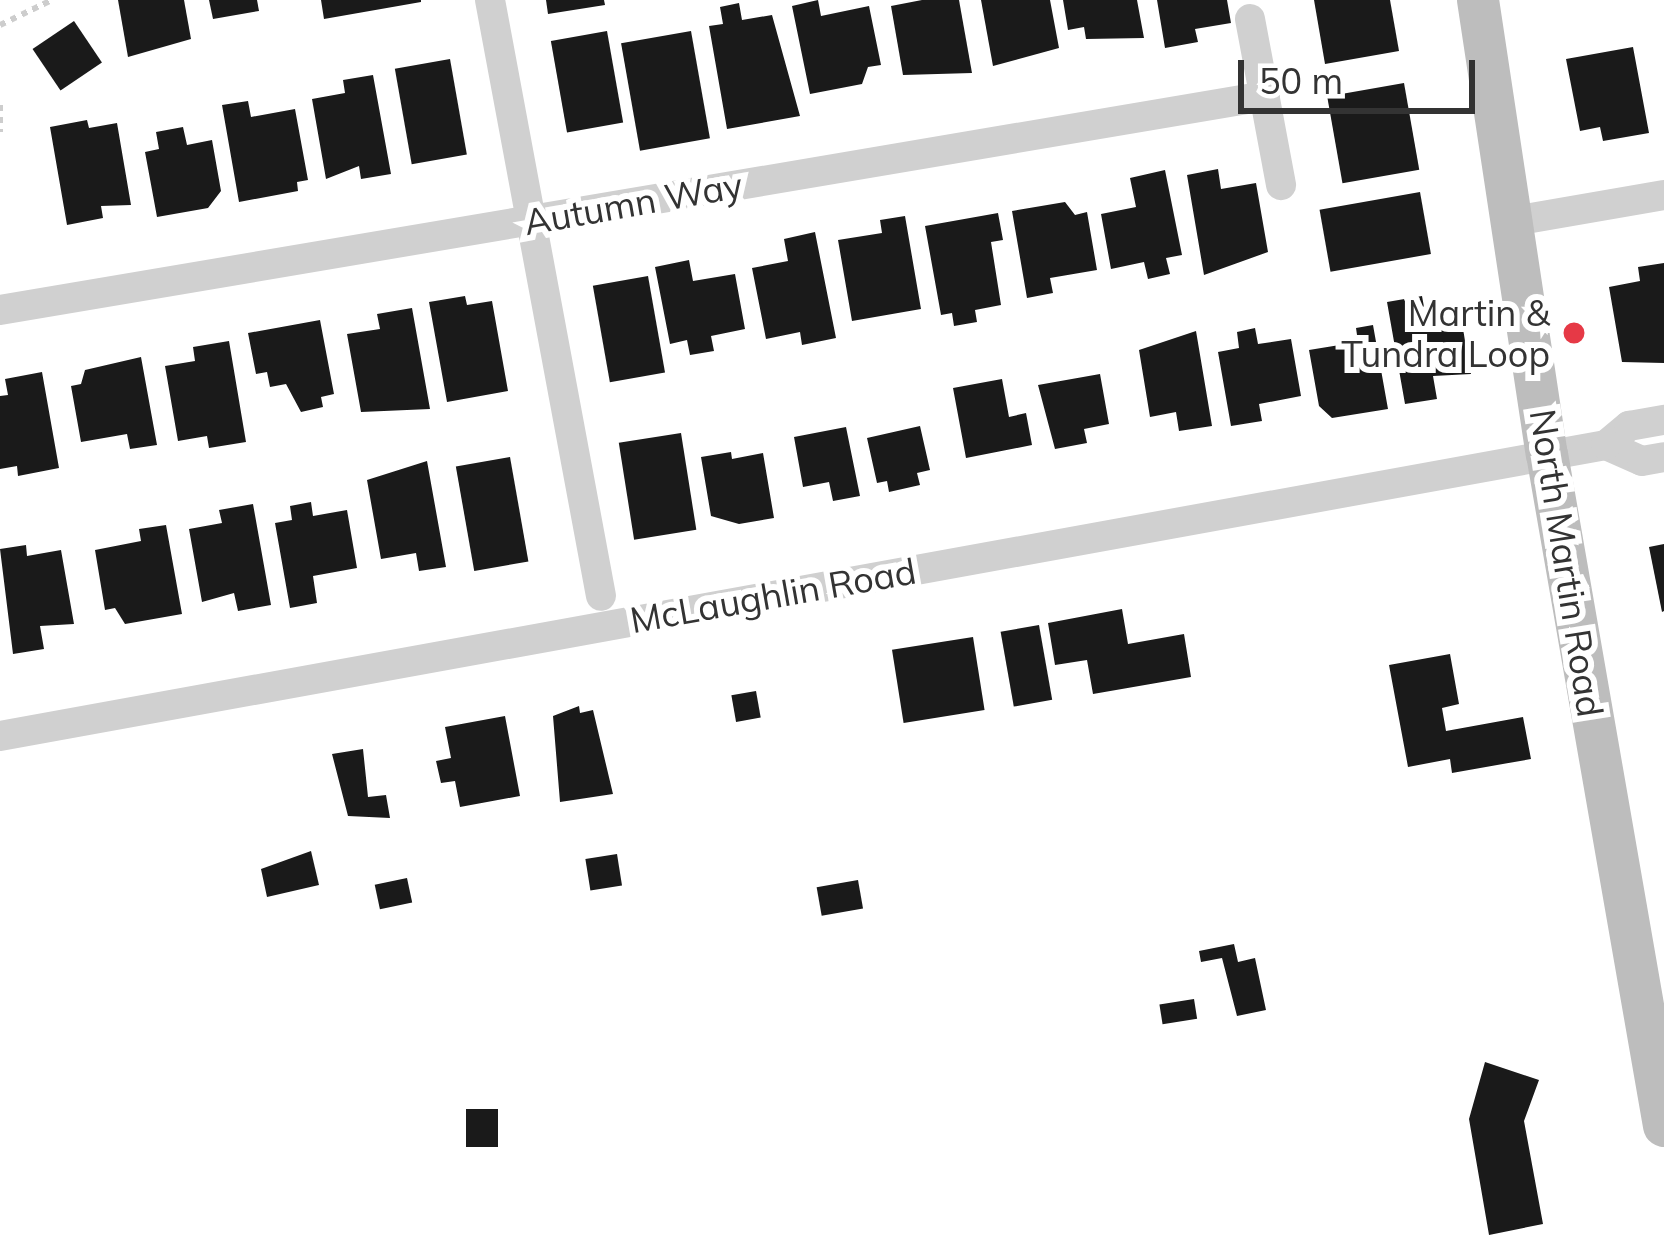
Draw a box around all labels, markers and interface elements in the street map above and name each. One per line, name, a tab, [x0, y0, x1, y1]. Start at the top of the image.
scale bar	[1244, 36, 1481, 110]
text: 50 m	[1259, 58, 1343, 103]
street label: Autumn Way	[520, 163, 746, 243]
place label: Martin & Tundra Loop	[1341, 290, 1550, 375]
marker: Martin & Tundra Loop	[1561, 320, 1587, 346]
street label: North Martin Road	[1521, 406, 1613, 720]
street label: McLaughlin Road	[627, 549, 919, 641]

